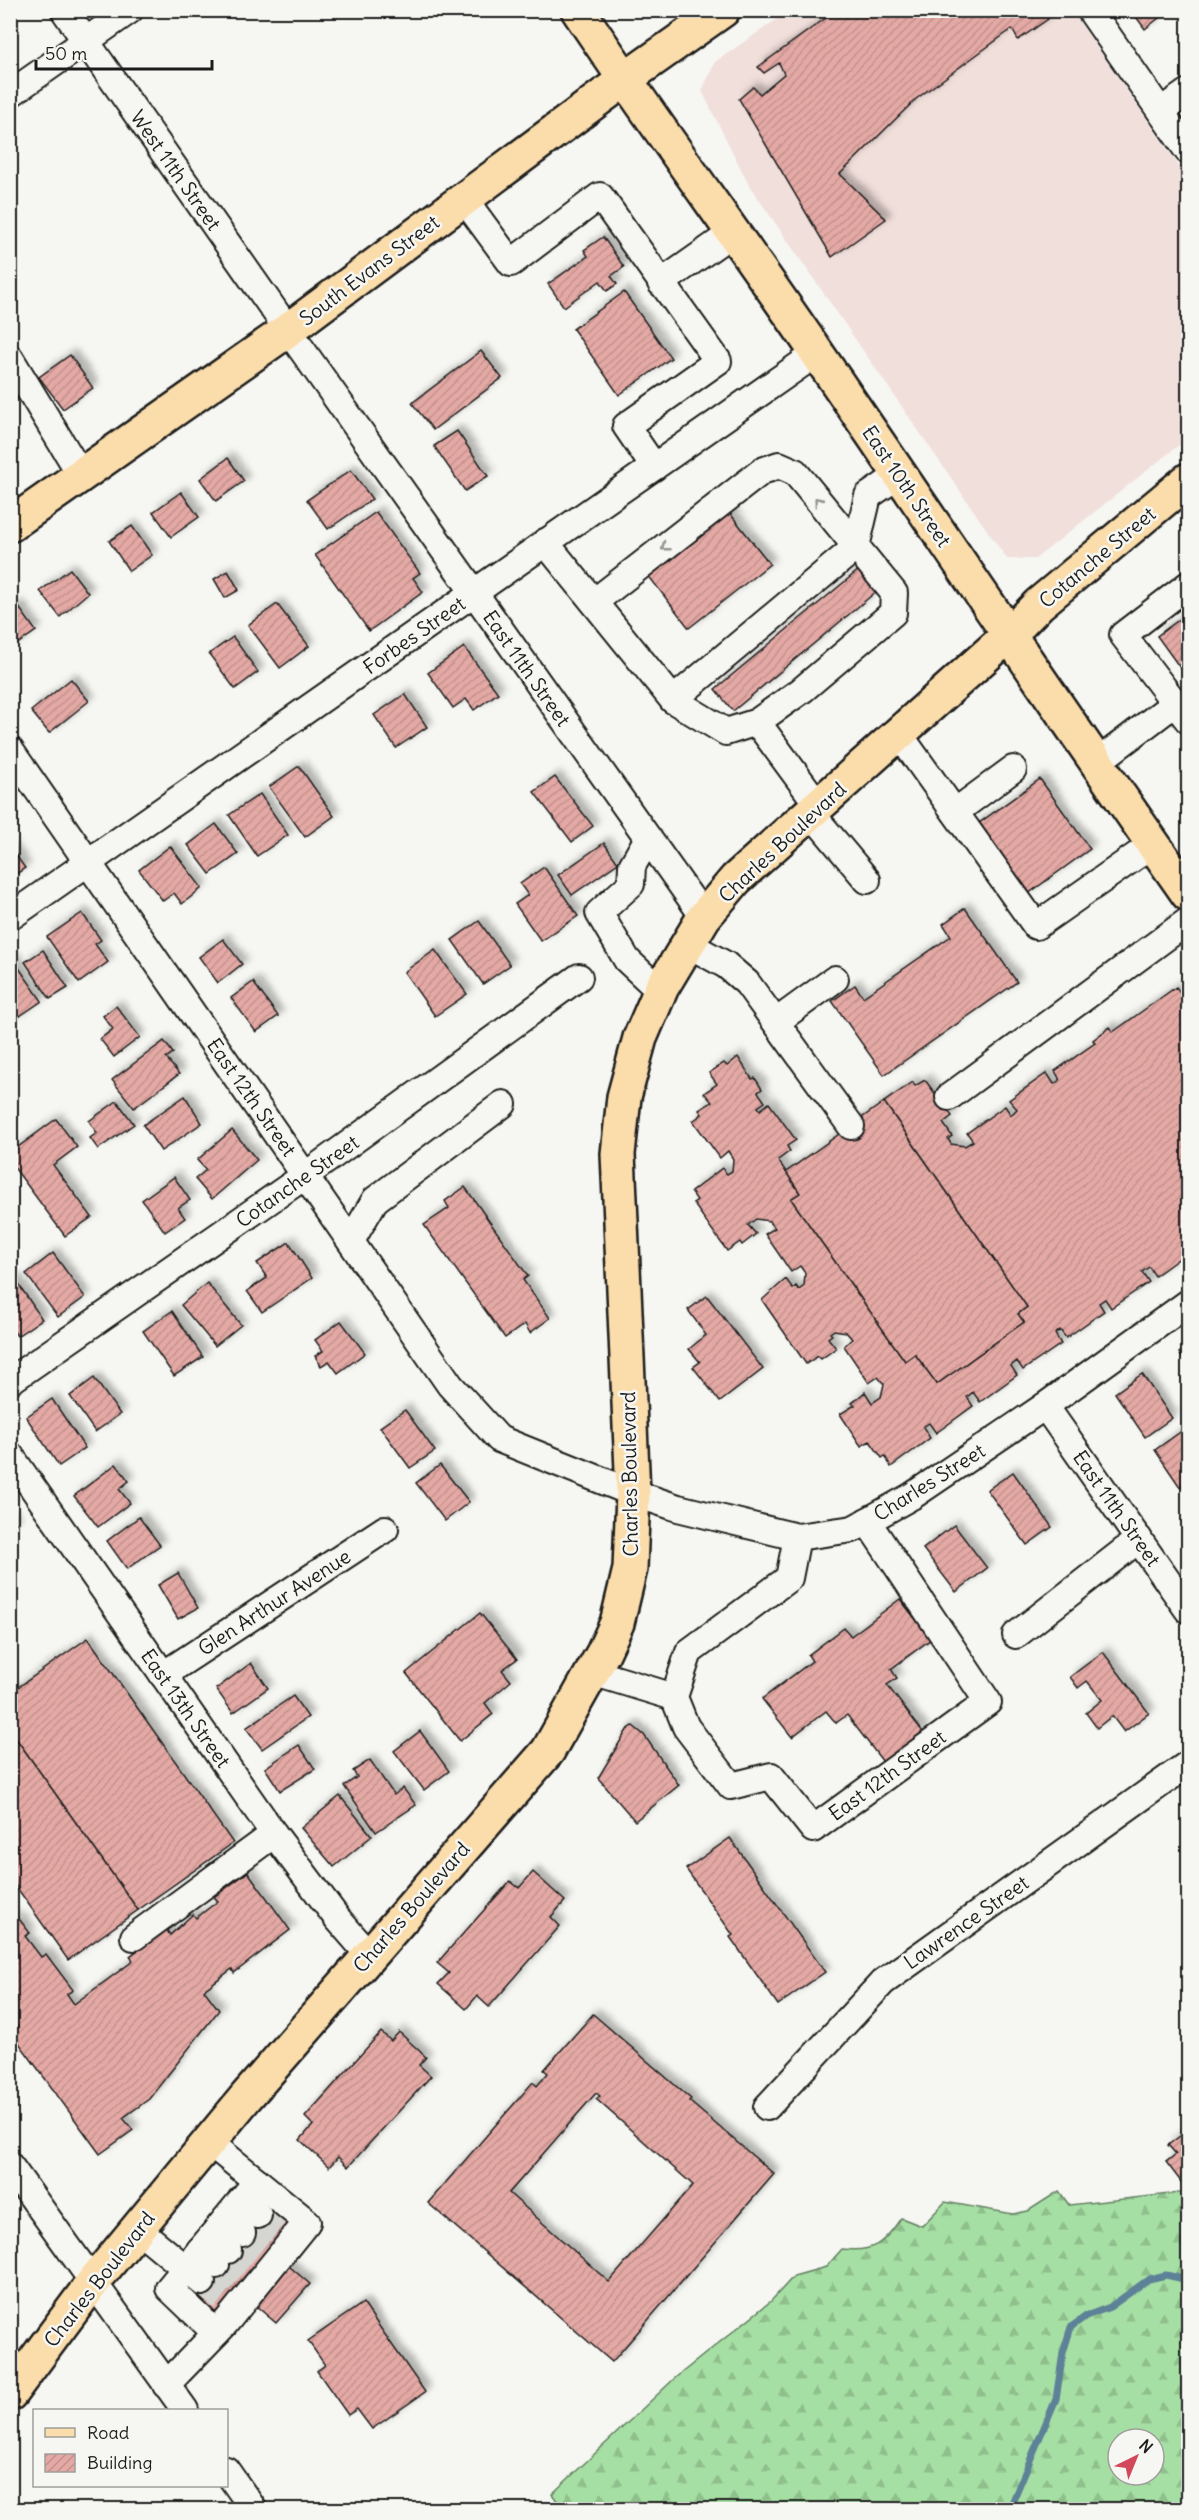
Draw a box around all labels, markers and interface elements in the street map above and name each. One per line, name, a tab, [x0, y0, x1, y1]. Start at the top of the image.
scale bar	[36, 33, 212, 71]
text: 50 m	[45, 42, 87, 65]
street label: West 11th Street	[125, 105, 227, 235]
street label: South Evans Street	[294, 209, 444, 331]
street label: East 10th Street	[857, 421, 957, 552]
one-way arrow	[815, 497, 826, 508]
street label: Cotanche Street	[1034, 501, 1161, 613]
one-way arrow	[661, 539, 672, 550]
street label: Forbes Street	[358, 591, 470, 679]
street label: East 11th Street	[478, 605, 576, 731]
street label: Charles Boulevard	[713, 776, 851, 908]
street label: East 12th Street	[202, 1033, 302, 1161]
street label: Cotanche Street	[231, 1129, 364, 1233]
street label: Charles Boulevard	[615, 1391, 643, 1557]
street label: Charles Street	[869, 1438, 990, 1526]
street label: East 11th Street	[1068, 1445, 1166, 1571]
street label: Glen Arthur Avenue	[193, 1543, 355, 1661]
street label: East 13th Street	[136, 1644, 236, 1772]
street label: East 12th Street	[824, 1724, 951, 1826]
street label: Charles Boulevard	[347, 1836, 475, 1978]
street label: Lawrence Street	[899, 1870, 1033, 1974]
street label: Charles Boulevard	[38, 2206, 160, 2352]
legend	[33, 2409, 228, 2487]
text: Road	[87, 2421, 130, 2444]
north arrow	[1106, 2427, 1166, 2487]
text: N	[1135, 2435, 1157, 2457]
text: Building	[87, 2451, 152, 2474]

